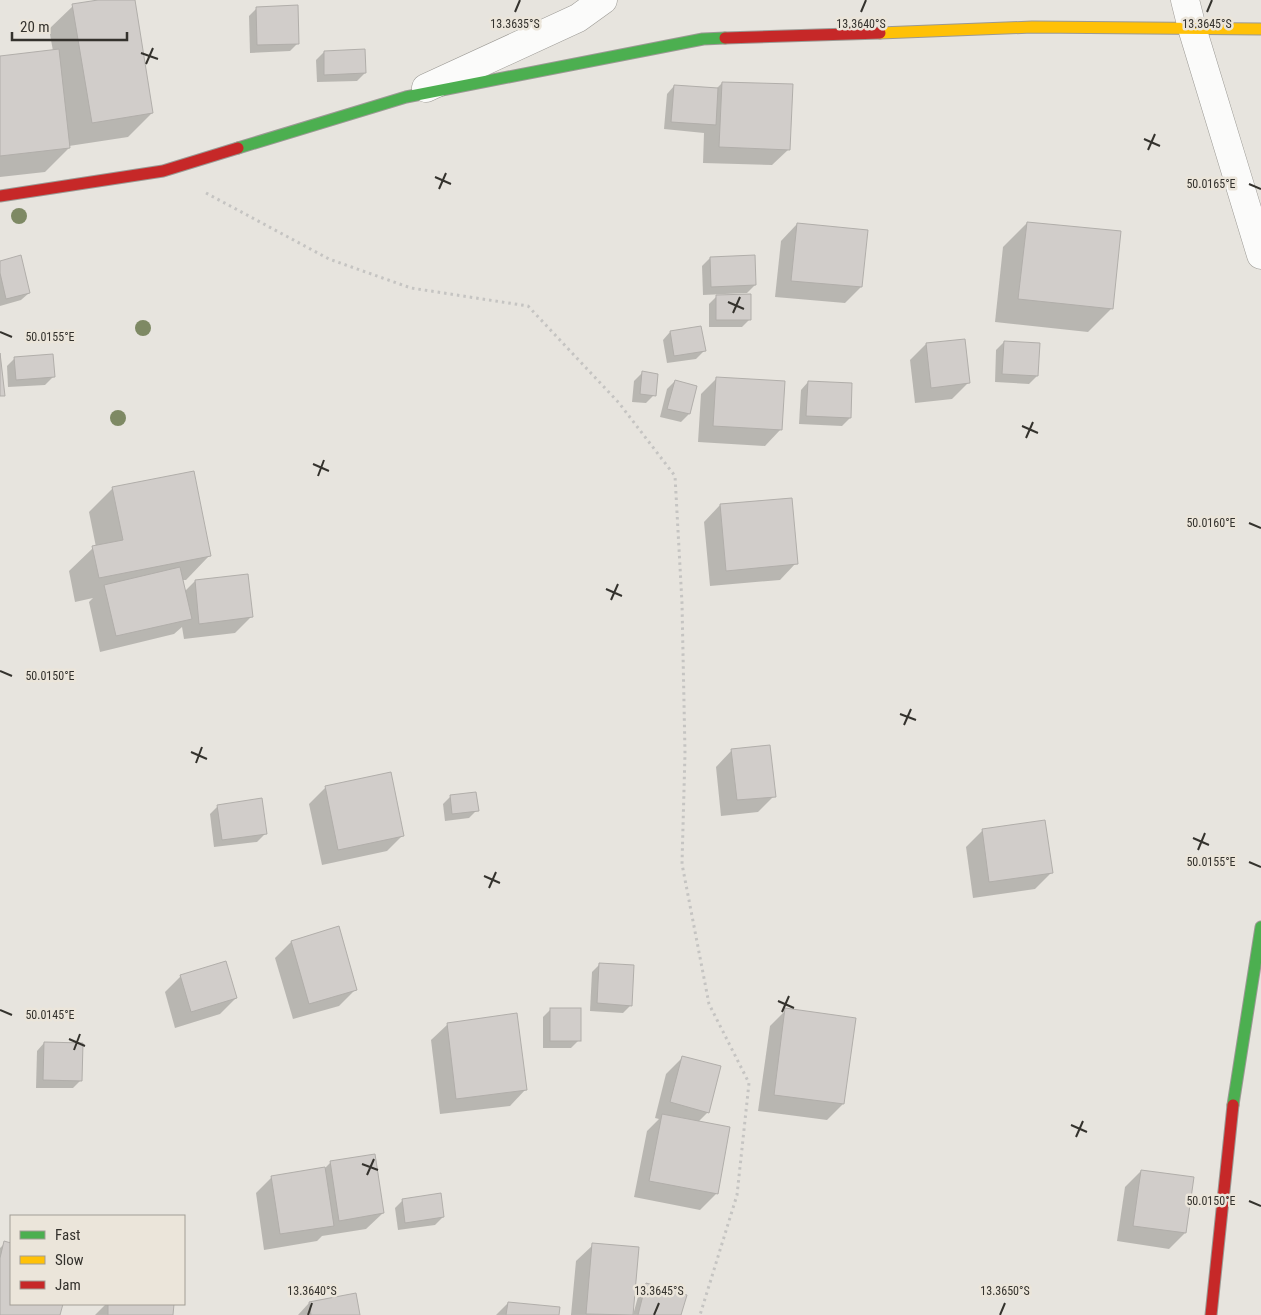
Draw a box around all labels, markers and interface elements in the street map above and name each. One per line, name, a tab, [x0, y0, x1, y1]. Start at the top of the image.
scale bar	[12, 10, 128, 42]
text: 13.3635°S	[490, 17, 540, 31]
text: 13.3640°S	[836, 17, 886, 31]
text: 13.3645°S	[1182, 17, 1232, 31]
text: 20 m	[20, 18, 50, 36]
text: 50.0165°E	[1186, 177, 1236, 191]
text: 50.0155°E	[25, 330, 75, 344]
text: 50.0160°E	[1186, 516, 1236, 530]
text: 50.0150°E	[25, 669, 75, 683]
text: 50.0155°E	[1186, 855, 1236, 869]
text: 50.0145°E	[25, 1008, 75, 1022]
text: 50.0150°E	[1186, 1194, 1236, 1208]
legend	[10, 1215, 185, 1305]
text: Fast	[55, 1226, 80, 1244]
text: Slow	[55, 1251, 84, 1269]
text: Jam	[55, 1276, 81, 1294]
text: 13.3640°S	[287, 1284, 337, 1298]
text: 13.3645°S	[634, 1284, 684, 1298]
text: 13.3650°S	[980, 1284, 1030, 1298]

